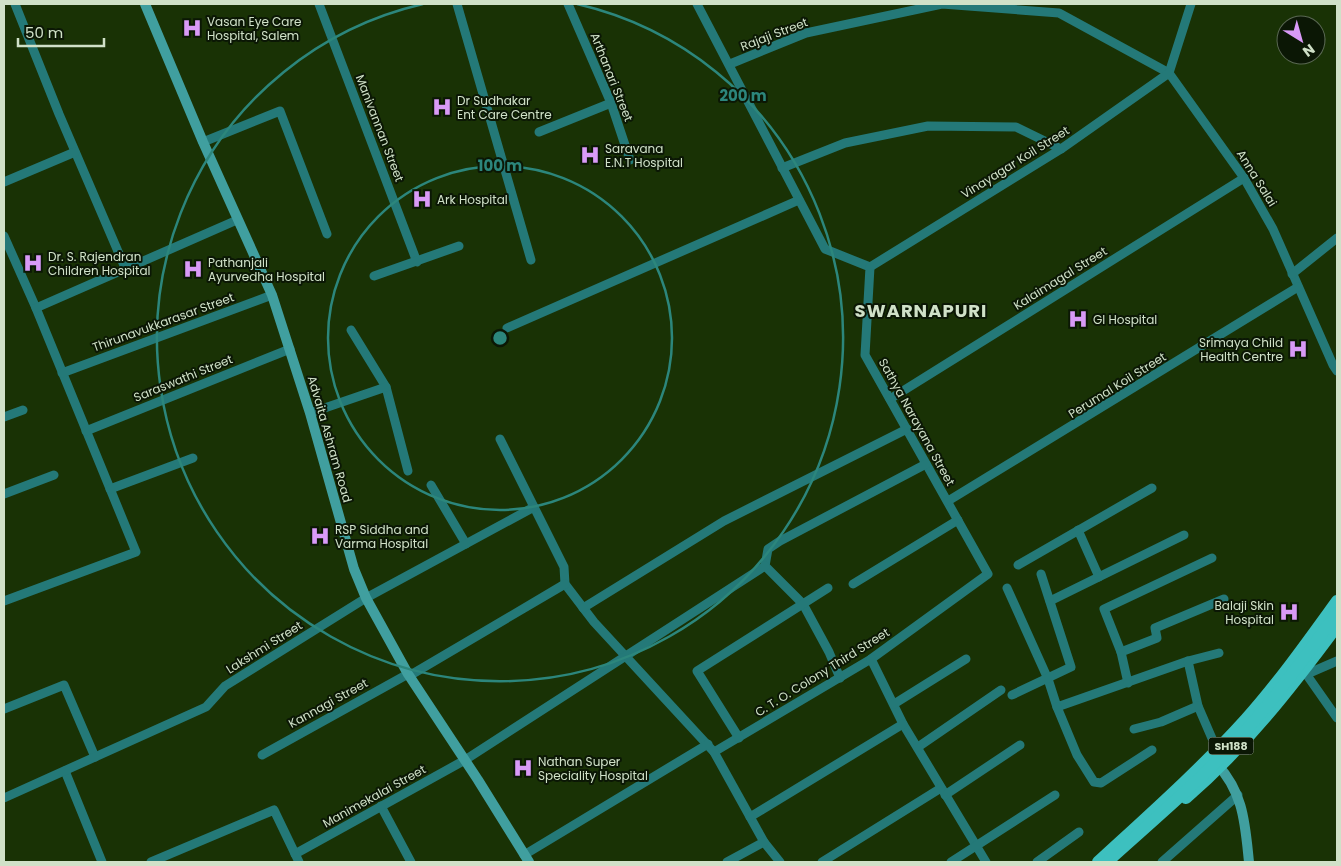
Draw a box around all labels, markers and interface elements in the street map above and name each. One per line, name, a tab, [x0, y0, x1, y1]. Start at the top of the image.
place label: Vasan Eye Care Hospital, Salem	[207, 13, 301, 44]
street label: Rajaji Street	[738, 13, 810, 55]
scale bar	[18, 15, 104, 47]
north arrow	[1276, 15, 1326, 65]
hospital icon: Vasan Eye Care Hospital, Salem	[181, 17, 203, 39]
text: 50 m	[25, 22, 63, 43]
street label: Arthanari Street	[586, 30, 638, 124]
text: N	[1299, 39, 1319, 62]
street label: Manivannan Street	[352, 72, 408, 184]
text: 200 m	[719, 85, 767, 106]
place label: Dr Sudhakar Ent Care Centre	[457, 92, 552, 123]
hospital icon: Dr Sudhakar Ent Care Centre	[431, 96, 453, 118]
street label: Vinayagar Koil Street	[958, 122, 1072, 202]
place label: Saravana E.N.T Hospital	[605, 140, 683, 171]
hospital icon: Saravana E.N.T Hospital	[579, 144, 601, 166]
street label: Anna Salai	[1233, 146, 1281, 210]
text: 100 m	[478, 155, 522, 176]
hospital icon: Ark Hospital	[411, 188, 433, 210]
place label: Ark Hospital	[437, 191, 508, 208]
street label: Kalaimagal Street	[1010, 242, 1110, 314]
place label: Dr. S. Rajendran Children Hospital	[48, 248, 151, 279]
hospital icon: Dr. S. Rajendran Children Hospital	[22, 252, 44, 274]
place label: Pathanjali Ayurvedha Hospital	[208, 254, 325, 285]
hospital icon: Pathanjali Ayurvedha Hospital	[182, 258, 204, 280]
street label: Thirunavukkarasar Street	[90, 288, 236, 356]
district label: SWARNAPURI	[855, 298, 987, 323]
hospital icon: Gl Hospital	[1067, 308, 1089, 330]
place label: Gl Hospital	[1093, 311, 1157, 328]
centre of rings	[491, 329, 509, 347]
place label: Srimaya Child Health Centre	[1199, 334, 1283, 365]
hospital icon: Srimaya Child Health Centre	[1287, 338, 1309, 360]
street label: Perumal Koil Street	[1065, 348, 1169, 422]
street label: Saraswathi Street	[131, 350, 235, 406]
street label: Sathya Narayana Street	[875, 355, 959, 489]
street label: Advaita Ashram Road	[304, 374, 356, 504]
place label: RSP Siddha and Varma Hospital	[335, 521, 429, 552]
hospital icon: RSP Siddha and Varma Hospital	[309, 525, 331, 547]
place label: Balaji Skin Hospital	[1214, 597, 1274, 628]
hospital icon: Balaji Skin Hospital	[1278, 601, 1300, 623]
street label: Lakshmi Street	[223, 617, 305, 677]
street label: C. T. O. Colony Third Street	[752, 624, 892, 720]
street label: Kannagi Street	[285, 674, 371, 732]
road number: SH188	[1208, 738, 1254, 754]
place label: Nathan Super Speciality Hospital	[538, 753, 648, 784]
hospital icon: Nathan Super Speciality Hospital	[512, 757, 534, 779]
street label: Manimekalai Street	[319, 761, 429, 831]

